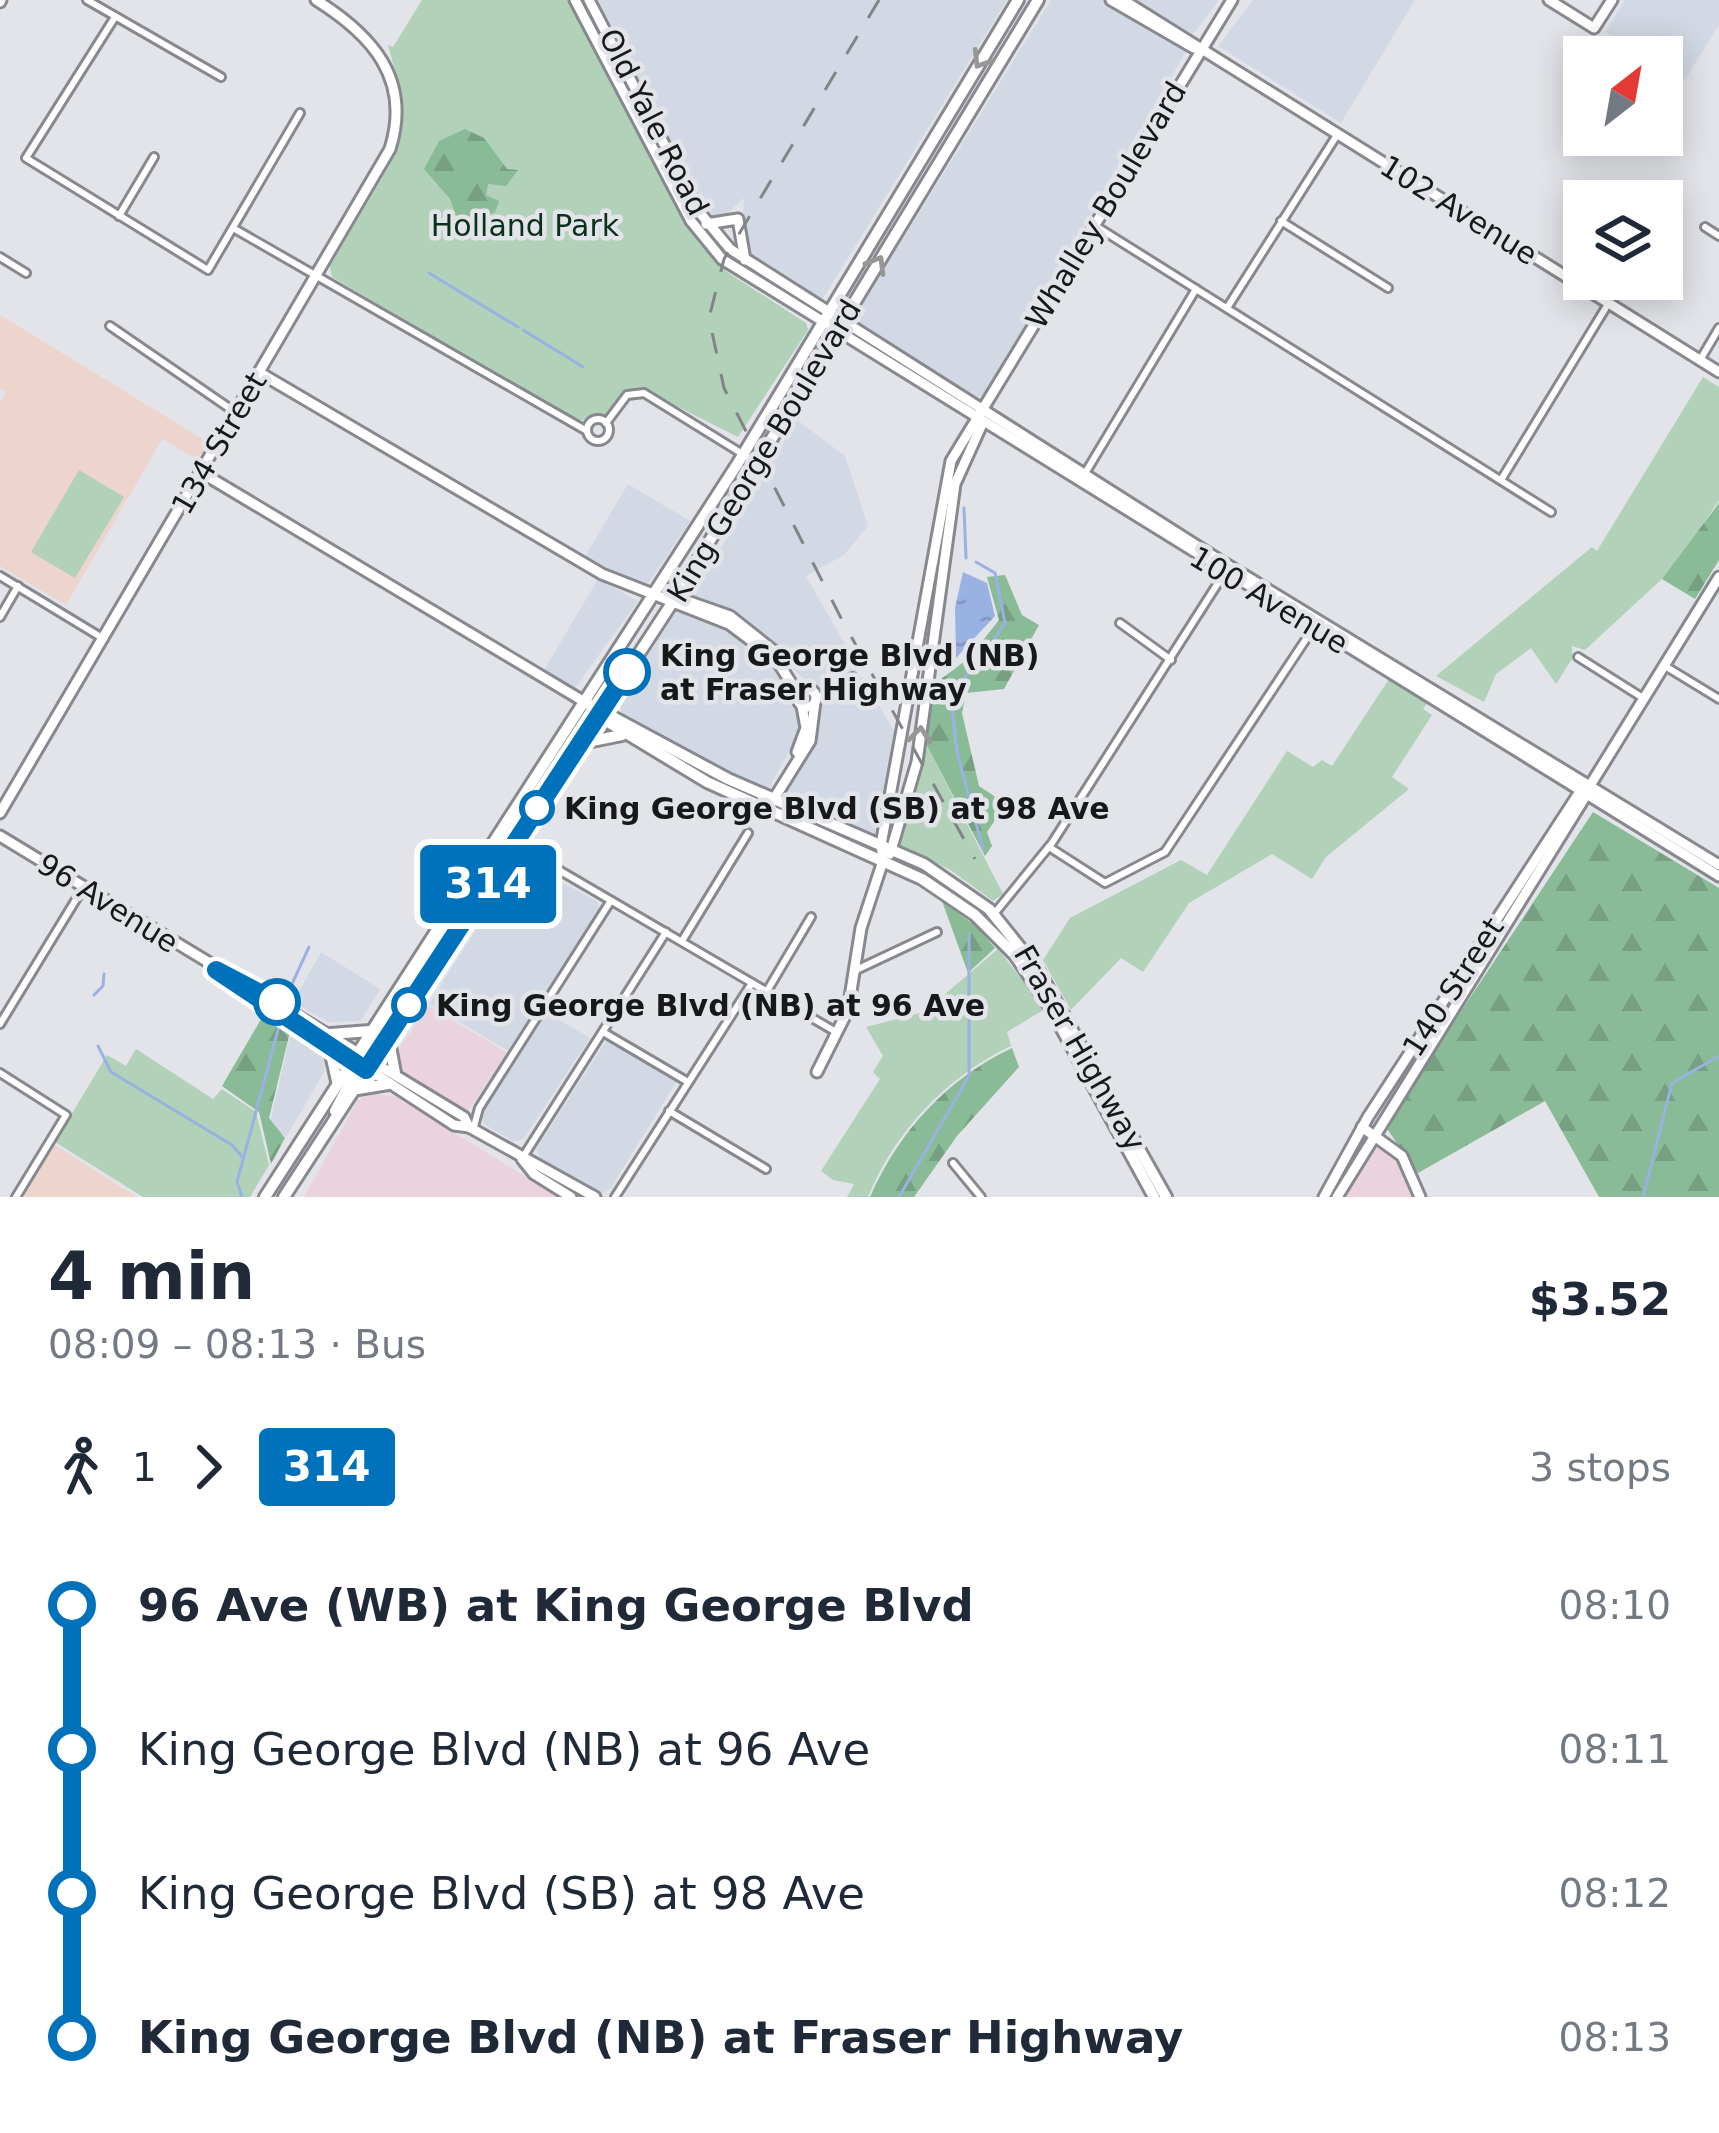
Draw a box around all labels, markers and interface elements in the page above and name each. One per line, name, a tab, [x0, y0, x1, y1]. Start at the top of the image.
street label: Old Yale Road	[592, 23, 716, 221]
north arrow	[1563, 36, 1683, 156]
map controls	[1563, 36, 1683, 300]
one-way arrow	[973, 47, 995, 69]
street label: Whalley Boulevard	[1019, 75, 1193, 335]
street label: 102 Avenue	[1374, 148, 1544, 272]
button: layers	[1563, 180, 1683, 300]
park label: Holland Park	[431, 208, 620, 243]
one-way arrow	[863, 255, 885, 277]
street label: King George Boulevard	[660, 294, 868, 608]
street label: 134 Street	[164, 366, 274, 520]
street label: 100 Avenue	[1184, 539, 1354, 661]
place label: King George Blvd (NB) at Fraser Highway	[660, 638, 1039, 707]
marker: King George Blvd (NB) at Fraser Highway	[605, 650, 649, 694]
one-way arrow	[907, 725, 932, 744]
place label: King George Blvd (SB) at 98 Ave	[564, 791, 1110, 826]
marker: King George Blvd (SB) at 98 Ave	[521, 792, 553, 824]
line badge: 314	[419, 845, 557, 923]
street label: 96 Avenue	[31, 846, 185, 960]
text: 314	[444, 859, 532, 908]
street label: 140 Street	[1395, 911, 1511, 1063]
street label: Fraser Highway	[1007, 939, 1153, 1157]
unlabelled marker	[255, 980, 299, 1024]
place label: King George Blvd (NB) at 96 Ave	[436, 988, 985, 1023]
marker: King George Blvd (NB) at 96 Ave	[393, 989, 425, 1021]
text: 4 min	[48, 1238, 255, 1315]
text: $3.52	[1529, 1273, 1671, 1326]
text: 08:09 – 08:13 · Bus	[48, 1322, 426, 1367]
icon: walk	[48, 1434, 114, 1500]
icon: forward	[175, 1434, 241, 1500]
text: 314	[283, 1442, 371, 1491]
text: 1	[132, 1445, 157, 1490]
text: 3 stops	[1529, 1445, 1671, 1490]
text: 96 Ave (WB) at King George Blvd	[138, 1579, 974, 1632]
text: 08:10	[1559, 1583, 1671, 1628]
text: King George Blvd (NB) at 96 Ave	[138, 1723, 870, 1776]
text: 08:11	[1559, 1727, 1671, 1772]
text: King George Blvd (SB) at 98 Ave	[138, 1867, 865, 1920]
text: 08:12	[1559, 1871, 1671, 1916]
text: King George Blvd (NB) at Fraser Highway	[138, 2011, 1183, 2064]
text: 08:13	[1559, 2015, 1671, 2060]

